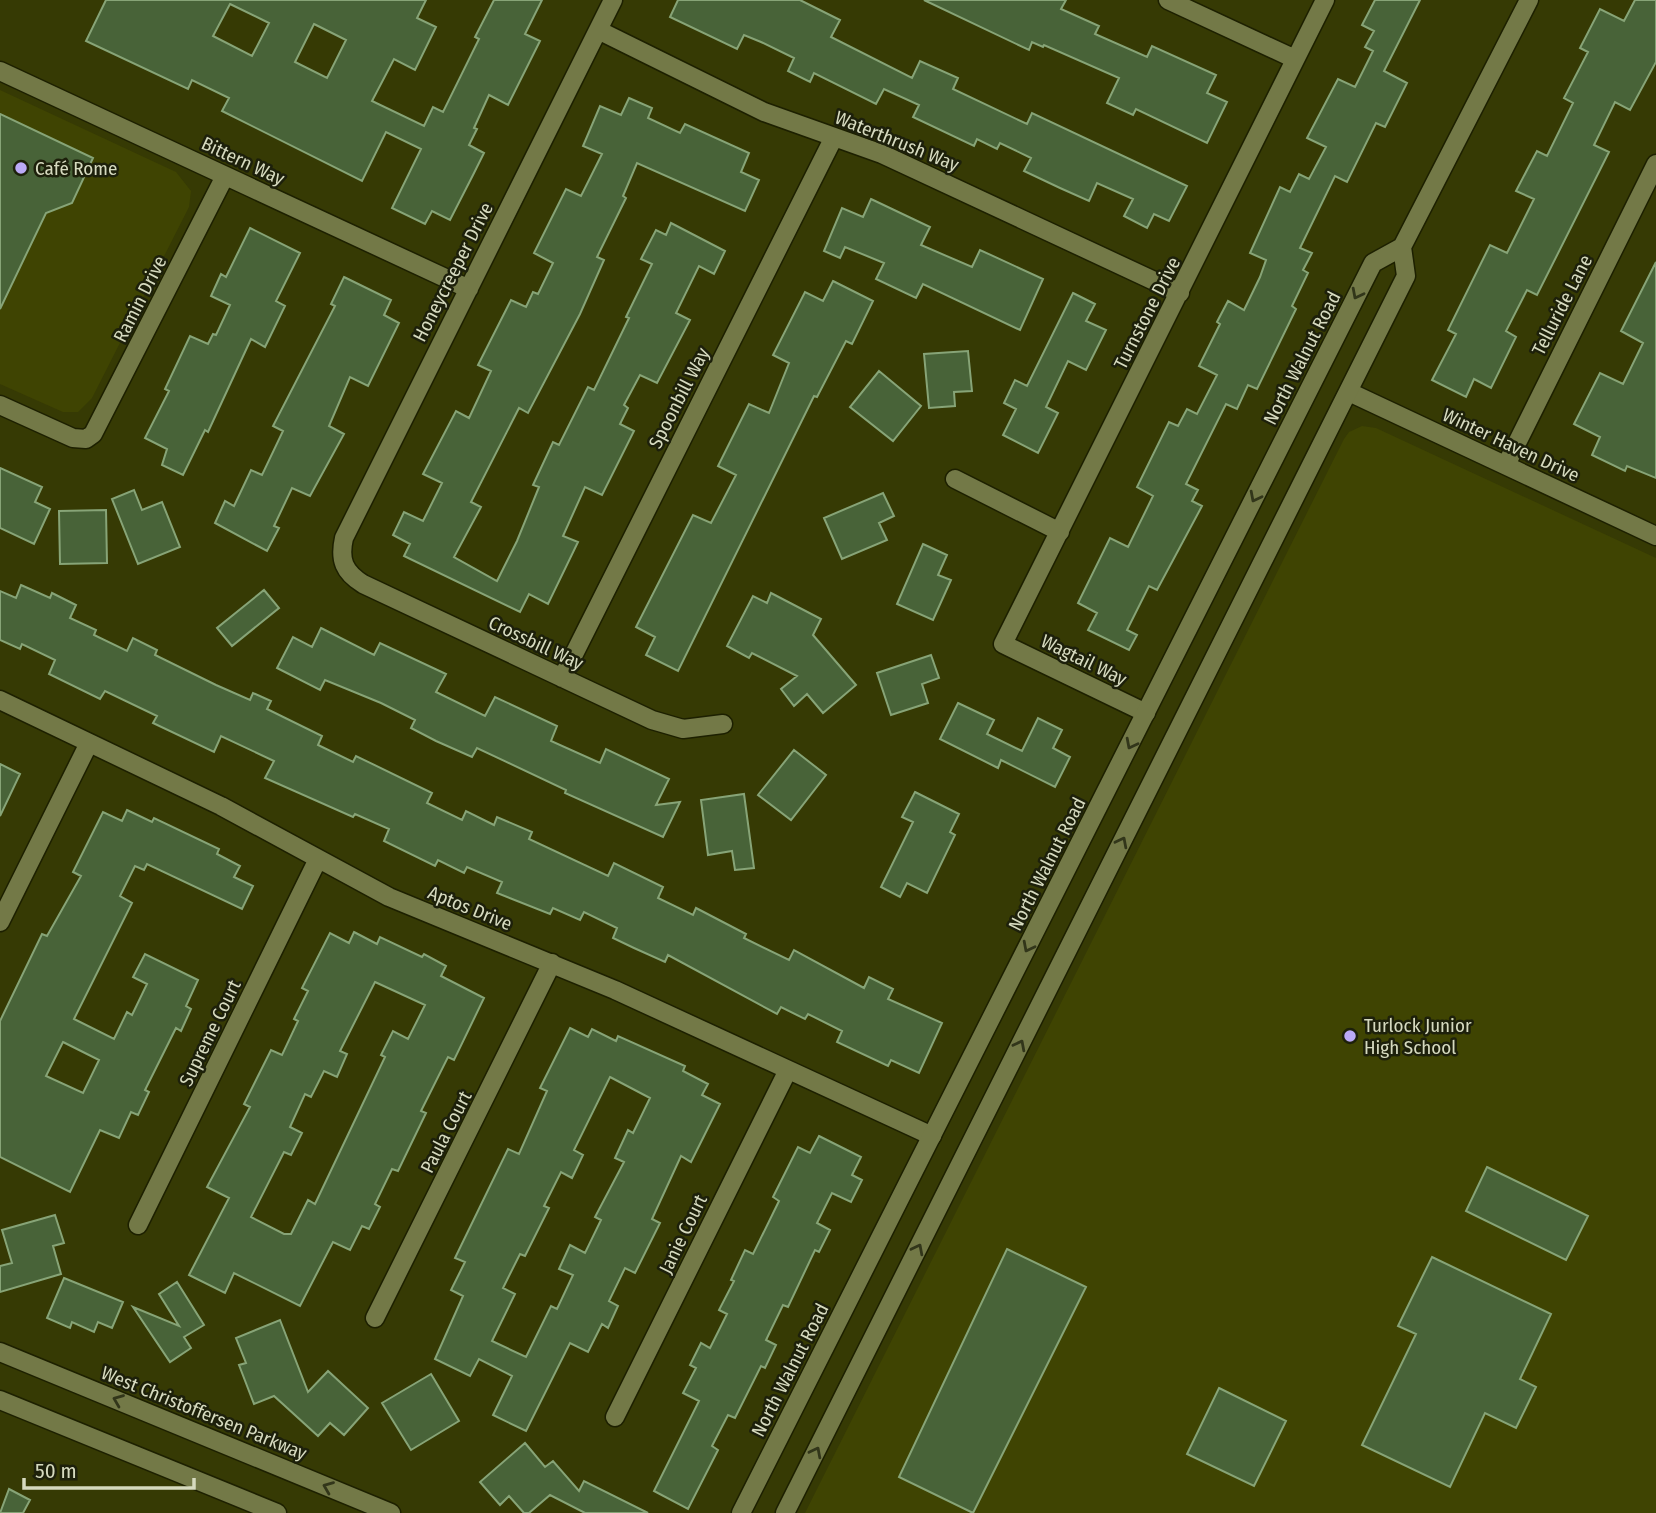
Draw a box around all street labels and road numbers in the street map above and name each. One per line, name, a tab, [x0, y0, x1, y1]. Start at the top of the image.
street label: Waterthrush Way	[832, 106, 963, 176]
street label: Bittern Way	[198, 132, 289, 190]
street label: Honeycreeper Drive	[408, 199, 498, 345]
street label: Telluride Lane	[1527, 251, 1597, 359]
street label: Ramin Drive	[109, 252, 171, 346]
street label: Turnstone Drive	[1109, 253, 1185, 373]
street label: North Walnut Road	[1258, 287, 1346, 429]
street label: Spoonbill Way	[644, 343, 714, 452]
street label: Winter Haven Drive	[1439, 403, 1583, 487]
street label: Crossbill Way	[485, 611, 588, 675]
street label: Wagtail Way	[1037, 629, 1131, 691]
street label: North Walnut Road	[1003, 793, 1091, 935]
street label: Aptos Drive	[425, 881, 515, 935]
street label: Supreme Court	[174, 975, 246, 1090]
street label: Paula Court	[416, 1086, 477, 1177]
street label: Janie Court	[654, 1190, 712, 1277]
street label: North Walnut Road	[746, 1299, 834, 1441]
street label: West Christoffersen Parkway	[98, 1361, 311, 1465]

